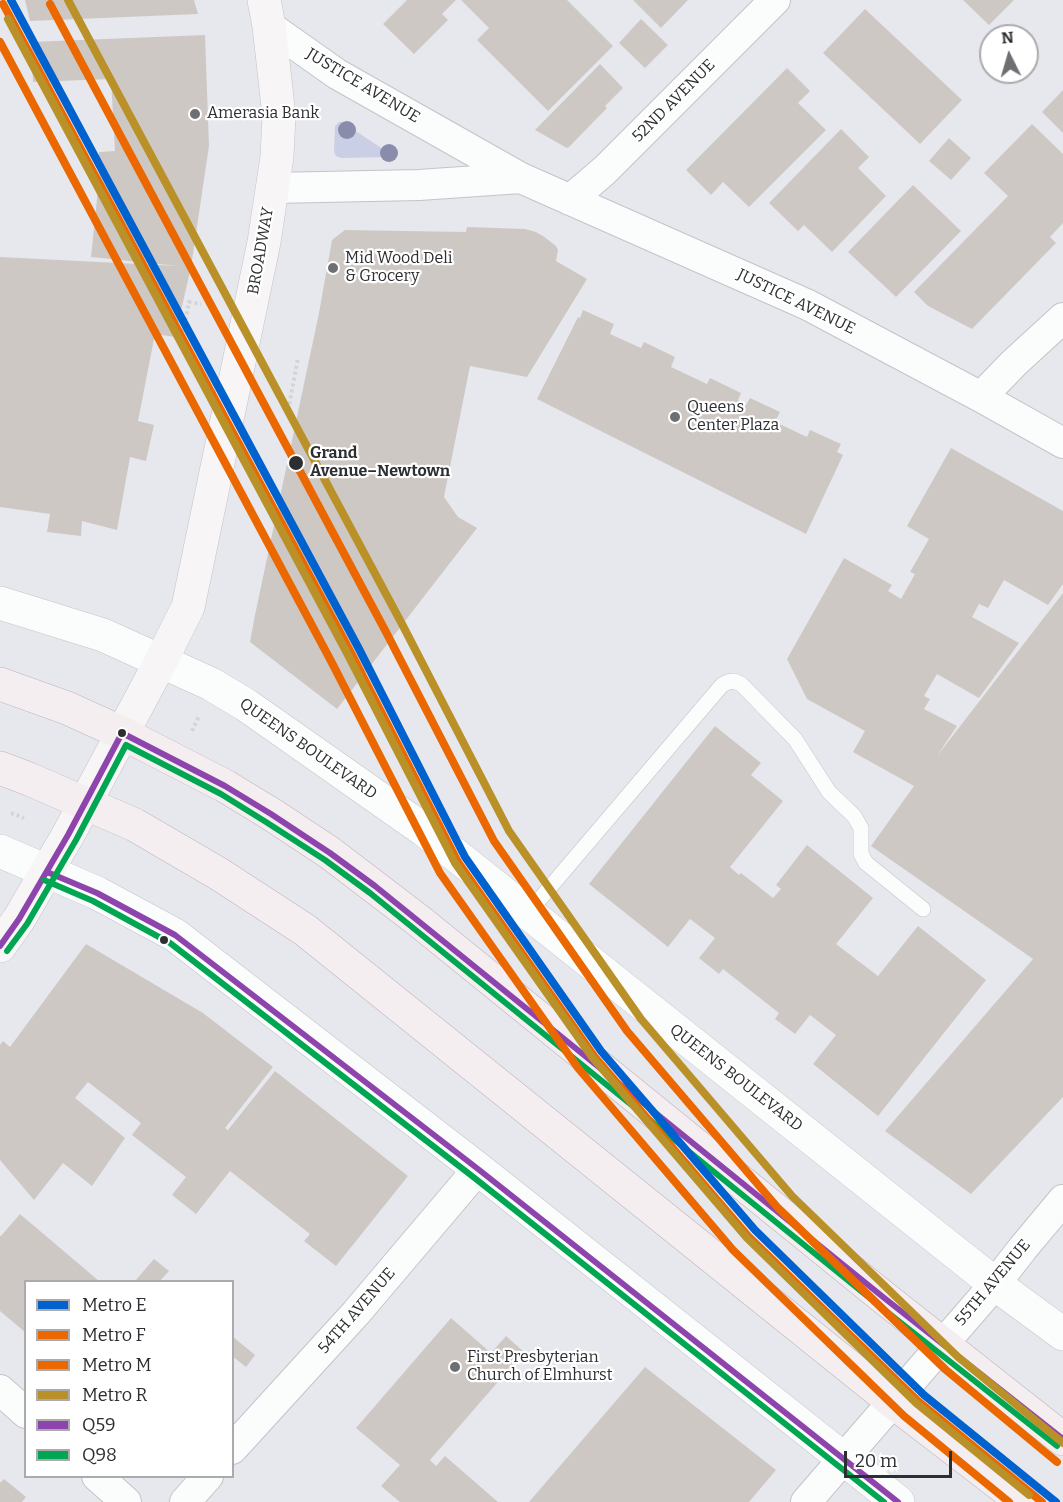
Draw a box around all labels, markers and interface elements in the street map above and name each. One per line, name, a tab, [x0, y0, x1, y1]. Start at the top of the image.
north arrow	[979, 24, 1039, 84]
text: N	[1001, 28, 1015, 48]
street label: JUSTICE AVENUE	[303, 44, 423, 128]
street label: 52ND AVENUE	[629, 56, 719, 146]
place label: Amerasia Bank	[207, 104, 319, 124]
marker: Amerasia Bank	[188, 107, 202, 121]
street label: BROADWAY	[244, 206, 278, 296]
place label: Mid Wood Deli & Grocery	[345, 249, 453, 287]
marker: Mid Wood Deli & Grocery	[326, 261, 340, 275]
street label: JUSTICE AVENUE	[734, 265, 858, 339]
place label: Queens Center Plaza	[687, 398, 779, 436]
marker: Queens Center Plaza	[668, 410, 682, 424]
place label: Grand Avenue–Newtown	[310, 444, 450, 482]
marker: Grand Avenue–Newtown	[287, 454, 305, 472]
street label: QUEENS BOULEVARD	[236, 694, 380, 804]
unlabelled marker	[116, 727, 128, 739]
unlabelled marker	[158, 934, 170, 946]
street label: QUEENS BOULEVARD	[666, 1020, 806, 1136]
street label: 55TH AVENUE	[951, 1236, 1035, 1330]
street label: 54TH AVENUE	[314, 1264, 400, 1358]
legend	[24, 1280, 234, 1478]
text: Metro E	[82, 1294, 147, 1316]
text: Metro F	[82, 1324, 146, 1346]
place label: First Presbyterian Church of Elmhurst	[467, 1348, 612, 1386]
text: Metro M	[82, 1354, 152, 1376]
marker: First Presbyterian Church of Elmhurst	[448, 1360, 462, 1374]
text: Metro R	[82, 1384, 147, 1406]
text: Q59	[82, 1414, 116, 1436]
scale bar	[847, 1439, 955, 1477]
text: Q98	[82, 1444, 117, 1466]
text: 20 m	[855, 1450, 897, 1472]

